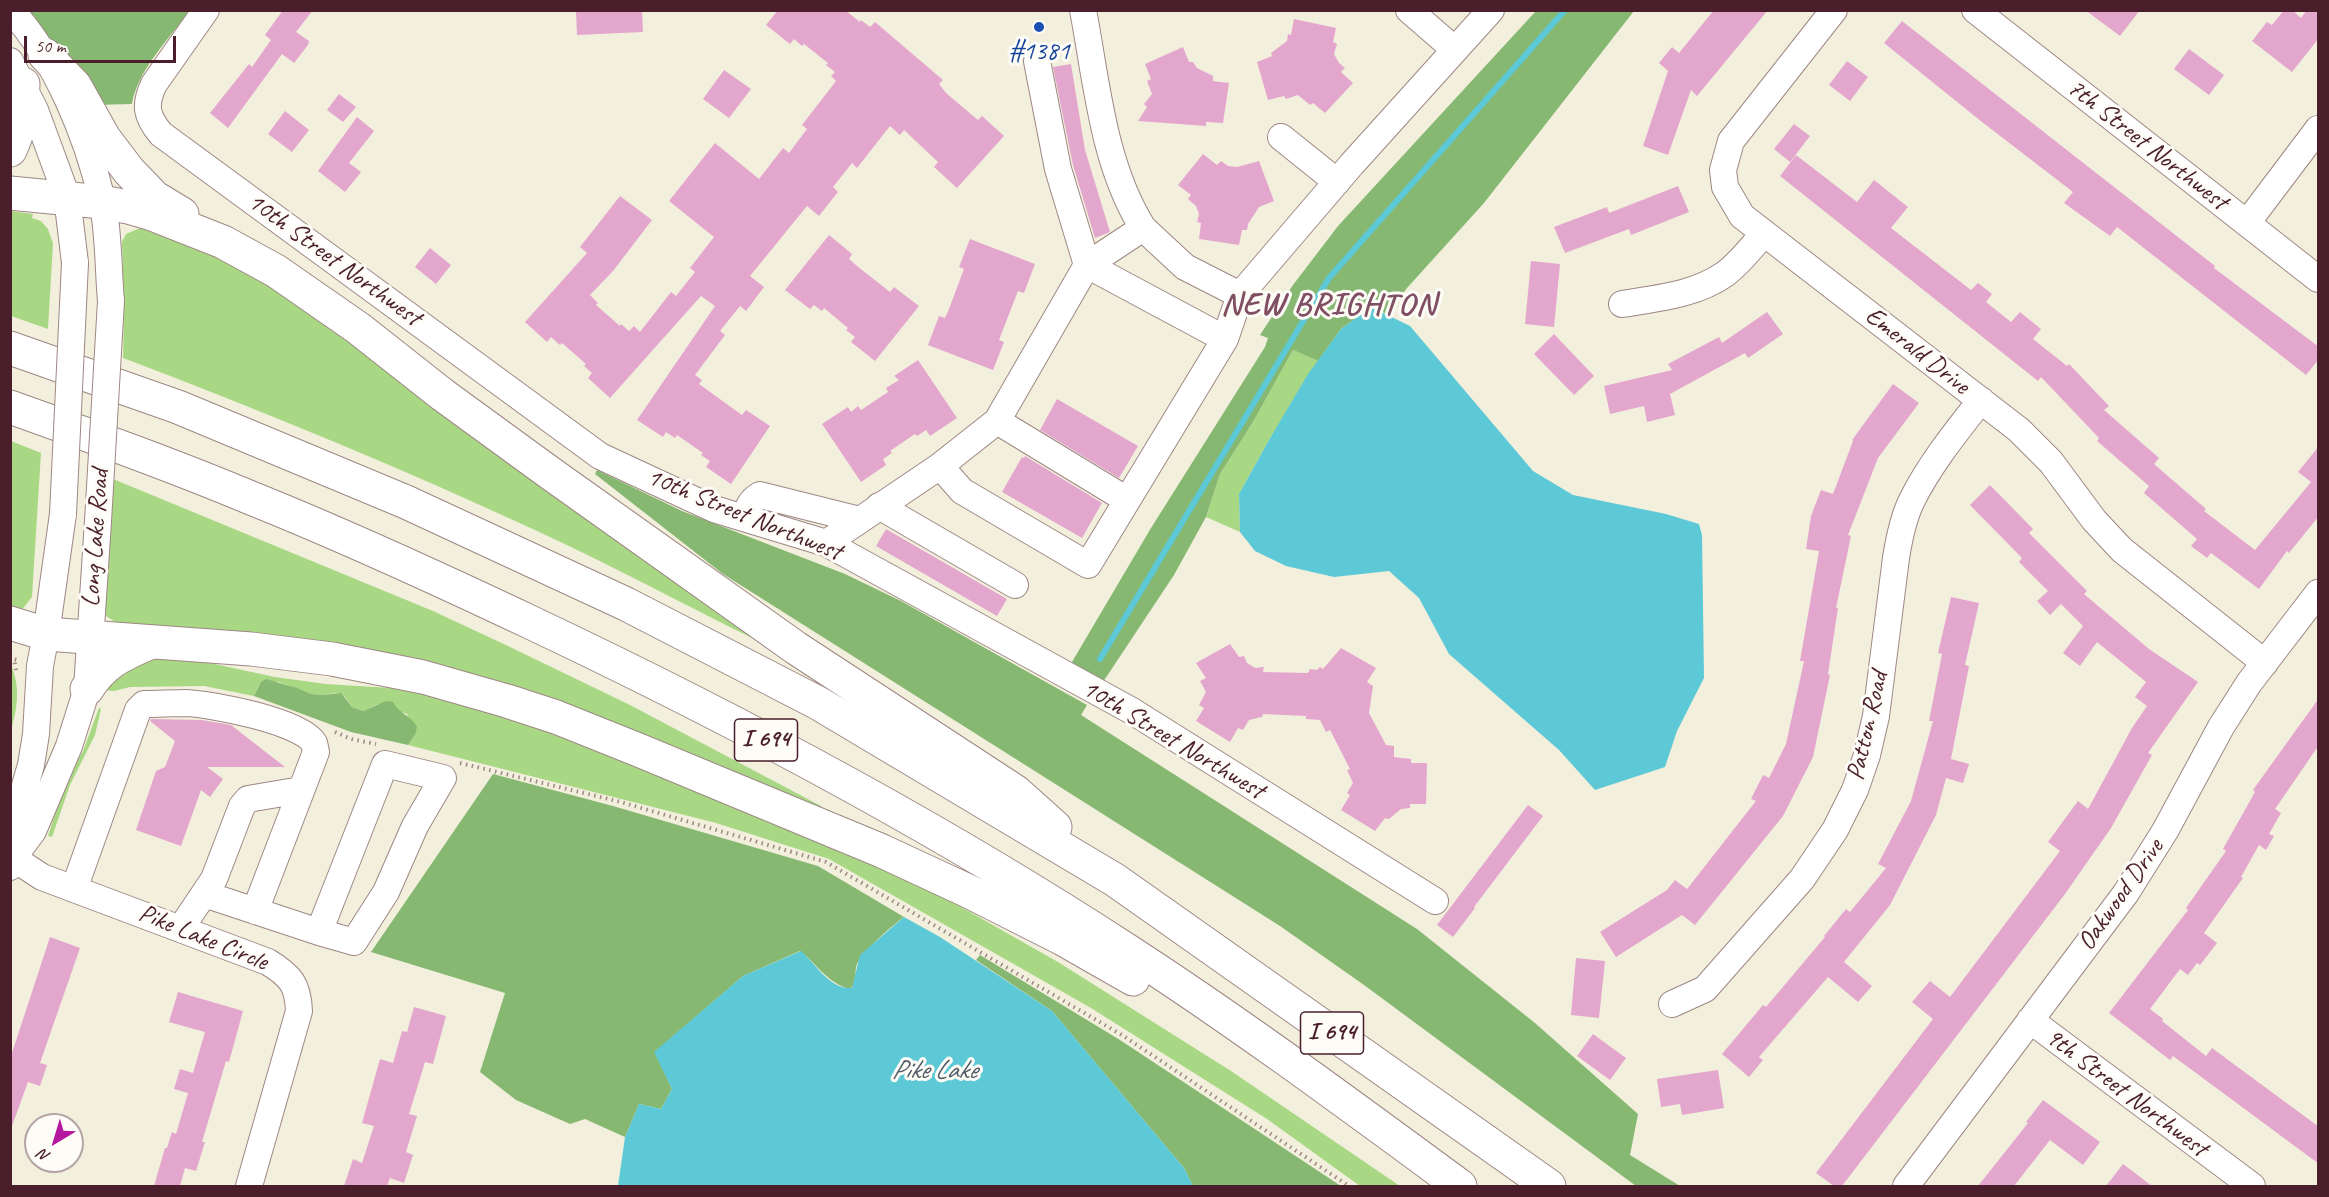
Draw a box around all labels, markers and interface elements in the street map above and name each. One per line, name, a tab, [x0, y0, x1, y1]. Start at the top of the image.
marker: #1381	[1032, 20, 1046, 34]
scale bar	[27, 24, 178, 62]
text: 50 m	[35, 35, 66, 57]
place label: #1381	[1008, 36, 1070, 68]
street label: 7th Street Northwest	[2060, 73, 2234, 217]
street label: 10th Street Northwest	[241, 187, 427, 333]
district label: NEW BRIGHTON	[1222, 287, 1436, 325]
street label: Emerald Drive	[1858, 300, 1976, 402]
street label: 10th Street Northwest	[642, 462, 846, 568]
street label: Long Lake Road	[76, 468, 116, 608]
street label: Patton Road	[1840, 669, 1896, 783]
street label: 10th Street Northwest	[1076, 673, 1270, 807]
road number: I 694	[734, 719, 798, 761]
street label: Oakwood Drive	[2071, 833, 2171, 957]
street label: Pike Lake Circle	[134, 898, 272, 978]
road number: I 694	[1300, 1012, 1364, 1054]
street label: 9th Street Northwest	[2039, 1022, 2213, 1164]
water label: Pike Lake	[892, 1055, 976, 1087]
north arrow	[24, 1113, 84, 1173]
text: N	[34, 1145, 54, 1167]

